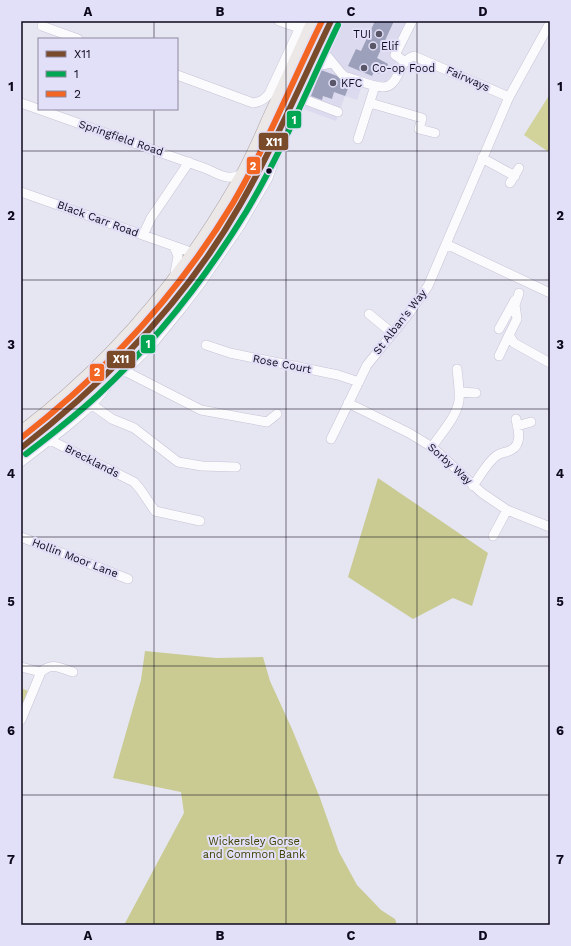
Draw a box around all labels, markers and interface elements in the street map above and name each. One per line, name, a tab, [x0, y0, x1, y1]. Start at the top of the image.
text: A	[84, 4, 93, 19]
text: B	[216, 4, 225, 19]
text: C	[347, 4, 356, 19]
text: D	[478, 4, 488, 19]
place label: TUI	[353, 28, 371, 41]
marker: TUI	[374, 29, 384, 39]
legend	[38, 38, 178, 110]
place label: Elif	[381, 40, 399, 53]
marker: Elif	[368, 41, 378, 51]
text: X11	[74, 47, 91, 61]
place label: Co-op Food	[372, 62, 435, 75]
marker: Co-op Food	[359, 63, 369, 73]
street label: Fairways	[444, 64, 492, 94]
text: 1	[74, 67, 79, 81]
place label: KFC	[341, 77, 363, 90]
marker: KFC	[328, 78, 338, 88]
text: 1	[8, 79, 14, 94]
text: 1	[557, 79, 563, 94]
text: 2	[74, 87, 81, 101]
line badge: 1	[286, 110, 302, 129]
text: 1	[292, 114, 296, 127]
street label: Springfield Road	[77, 117, 165, 159]
line badge: X11	[258, 132, 289, 151]
text: X11	[266, 136, 282, 149]
line badge: 2	[246, 156, 261, 175]
text: 2	[250, 160, 257, 173]
unlabelled marker	[264, 166, 274, 176]
street label: Black Carr Road	[55, 198, 141, 240]
text: 2	[7, 208, 15, 223]
text: 2	[556, 208, 564, 223]
street label: St Alban's Way	[371, 287, 430, 357]
line badge: 1	[140, 334, 156, 354]
text: 3	[7, 337, 15, 352]
text: 3	[556, 337, 564, 352]
text: 1	[146, 338, 150, 351]
line badge: X11	[106, 350, 136, 369]
street label: Rose Court	[252, 352, 313, 376]
text: X11	[113, 353, 129, 366]
line badge: 2	[89, 363, 105, 382]
text: 2	[94, 366, 101, 379]
street label: Sorby Way	[425, 441, 475, 488]
street label: Brecklands	[63, 442, 122, 480]
text: 4	[7, 466, 16, 481]
text: 4	[556, 466, 565, 481]
street label: Hollin Moor Lane	[30, 536, 120, 580]
text: 5	[7, 594, 15, 609]
text: 5	[556, 594, 564, 609]
text: 6	[7, 723, 15, 738]
text: 6	[556, 723, 564, 738]
park label: Wickersley Gorse and Common Bank	[203, 835, 305, 861]
text: 7	[7, 852, 15, 867]
text: 7	[556, 852, 564, 867]
text: A	[84, 928, 93, 943]
text: B	[216, 928, 225, 943]
text: C	[347, 928, 356, 943]
text: D	[478, 928, 488, 943]

